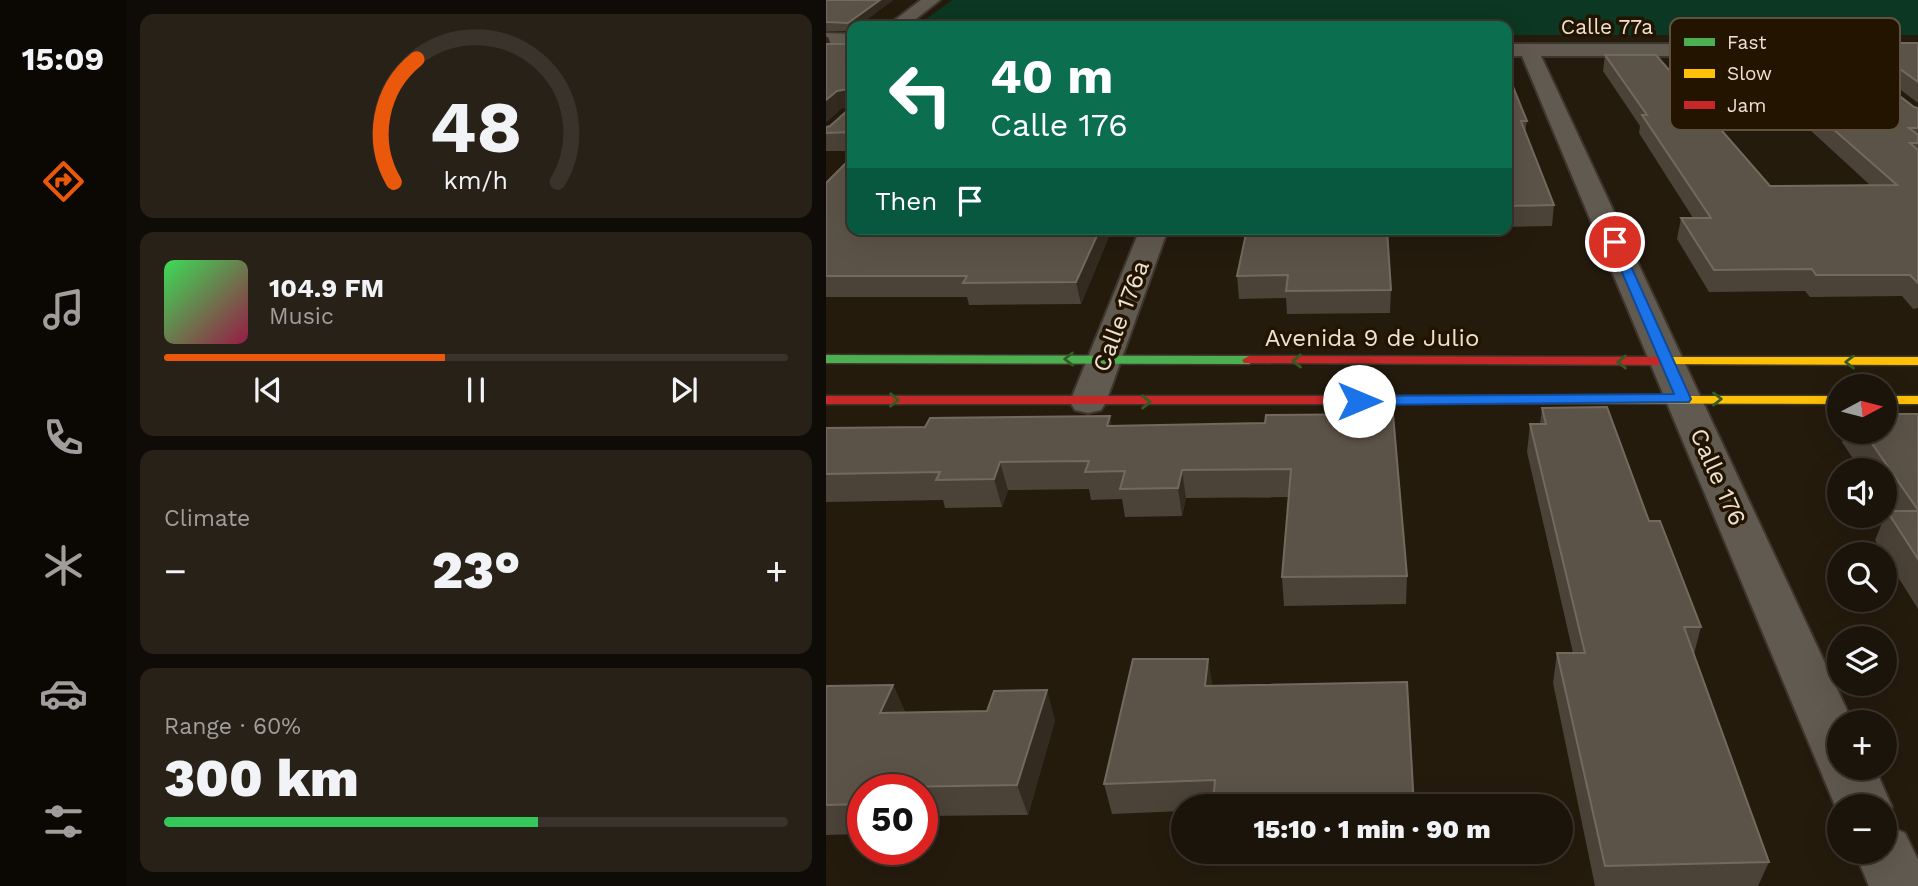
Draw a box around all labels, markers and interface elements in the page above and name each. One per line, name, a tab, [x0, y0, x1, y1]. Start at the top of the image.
street label: Calle 77a	[1561, 14, 1653, 39]
legend	[1670, 18, 1900, 130]
text: Fast	[1727, 31, 1766, 54]
text: 15:09	[22, 40, 104, 78]
text: 40 m	[990, 47, 1113, 105]
icon: left	[875, 49, 966, 140]
text: Slow	[1727, 62, 1772, 85]
text: 48	[430, 84, 522, 170]
text: Jam	[1727, 94, 1766, 117]
text: Calle 176	[990, 106, 1128, 144]
icon: directions	[39, 157, 88, 206]
text: km/h	[444, 166, 508, 195]
icon: arrive	[951, 182, 989, 220]
text: Then	[875, 186, 937, 216]
pin	[1585, 212, 1645, 272]
icon: arrive	[1596, 223, 1634, 261]
street label: Calle 176a	[1087, 256, 1155, 376]
text: 104.9 FM	[269, 273, 384, 303]
icon: music	[39, 285, 88, 334]
text: Music	[269, 303, 334, 330]
street label: Avenida 9 de Julio	[1265, 324, 1479, 352]
one-way arrow	[1064, 351, 1074, 367]
one-way arrow	[1291, 353, 1302, 368]
one-way arrow	[1617, 354, 1627, 370]
one-way arrow	[1844, 354, 1855, 370]
position arrow	[1322, 364, 1396, 438]
icon: previous	[249, 371, 287, 409]
icon: pause	[457, 371, 495, 409]
icon: next	[665, 371, 703, 409]
north arrow	[1827, 374, 1897, 444]
map controls	[1827, 374, 1897, 864]
one-way arrow	[1712, 391, 1722, 407]
one-way arrow	[889, 392, 900, 408]
one-way arrow	[1141, 394, 1152, 410]
icon: phone	[39, 413, 88, 462]
street label: Calle 176	[1684, 424, 1752, 530]
button: sound	[1827, 458, 1897, 528]
text: Climate	[164, 505, 250, 532]
text: 23°	[432, 540, 520, 601]
icon: climate	[39, 541, 88, 590]
button: search	[1827, 542, 1897, 612]
text: −	[164, 549, 187, 593]
text: +	[765, 549, 788, 593]
button: layers	[1827, 626, 1897, 696]
icon: car	[39, 669, 88, 718]
button: +	[1827, 710, 1897, 780]
text: Range · 60%	[164, 713, 301, 740]
text: 300 km	[164, 748, 359, 809]
speed limit sign: 50	[847, 774, 938, 865]
button: −	[1827, 794, 1897, 864]
icon: filters	[39, 797, 88, 846]
text: 15:10 · 1 min · 90 m	[1253, 814, 1491, 844]

